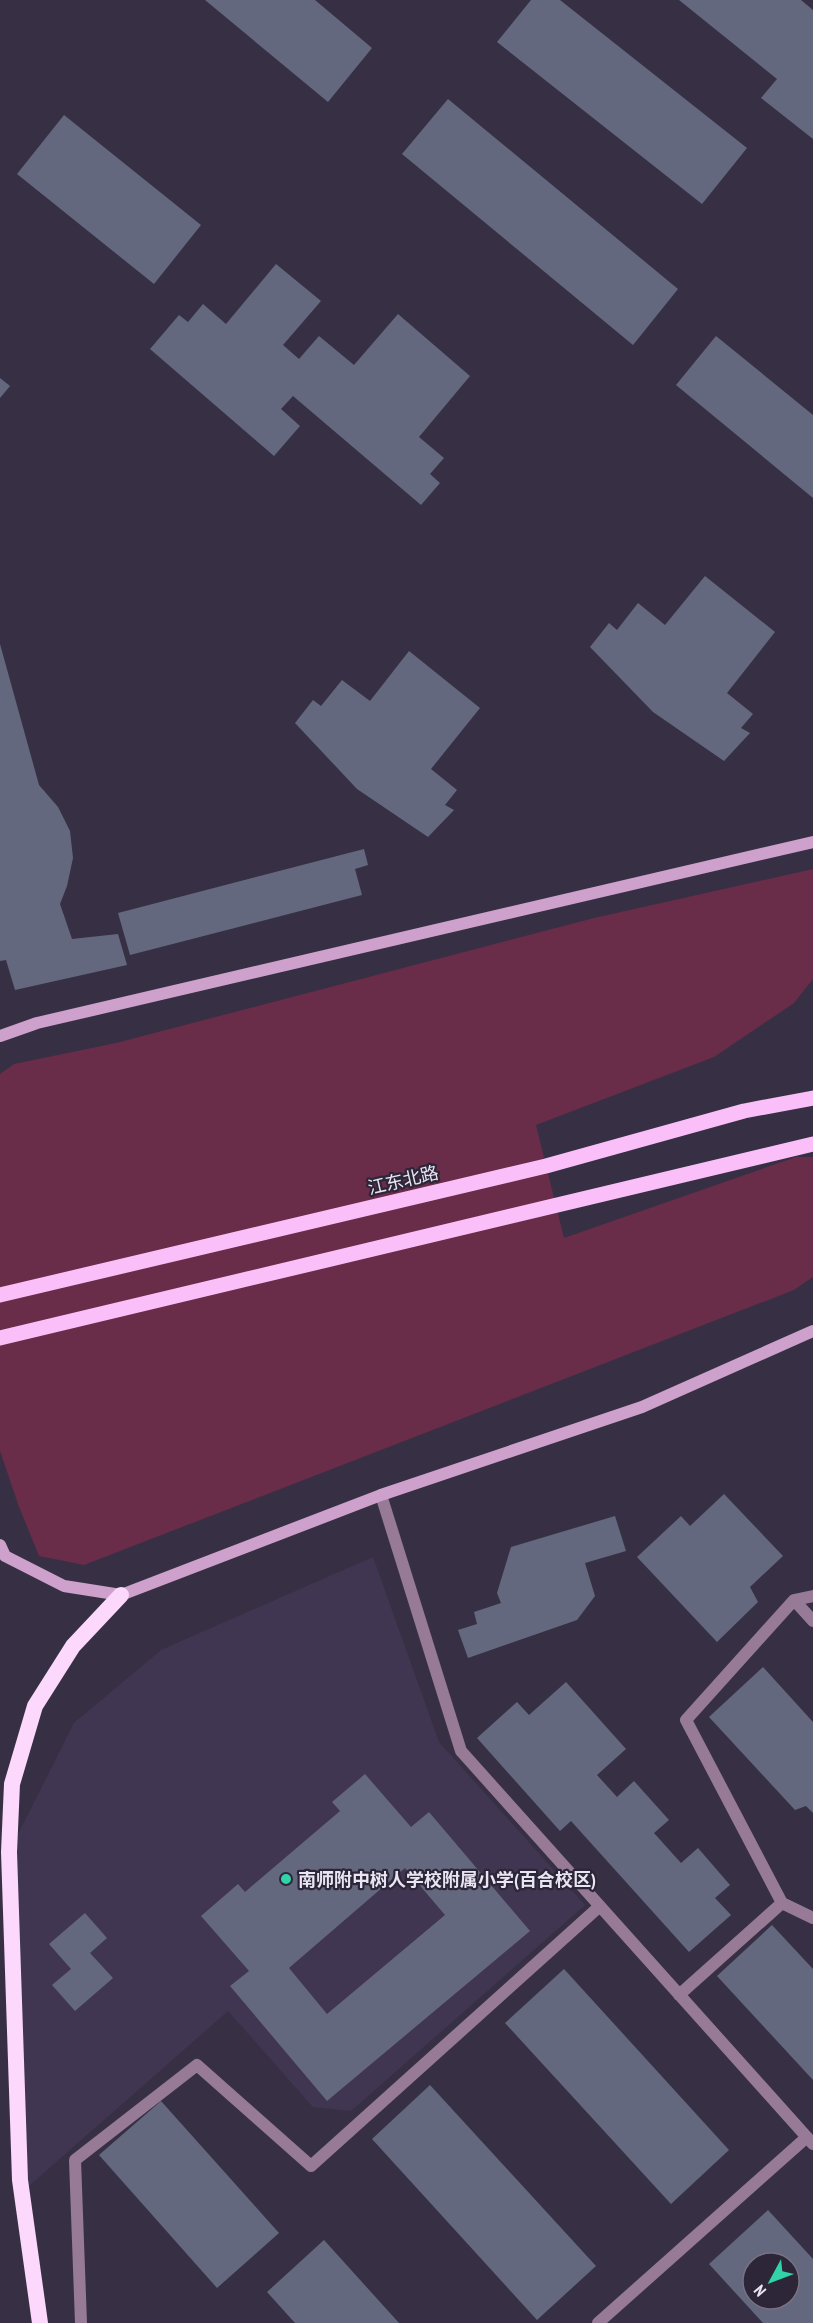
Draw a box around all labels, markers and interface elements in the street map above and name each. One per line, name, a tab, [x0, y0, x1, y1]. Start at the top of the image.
street label: 江东北路	[365, 1161, 441, 1199]
place label: 南师附中树人学校附属小学(百合校区)	[298, 1868, 596, 1891]
marker: 南师附中树人学校附属小学(百合校区)	[279, 1872, 293, 1886]
north arrow	[741, 2251, 801, 2311]
text: N	[749, 2281, 770, 2301]

